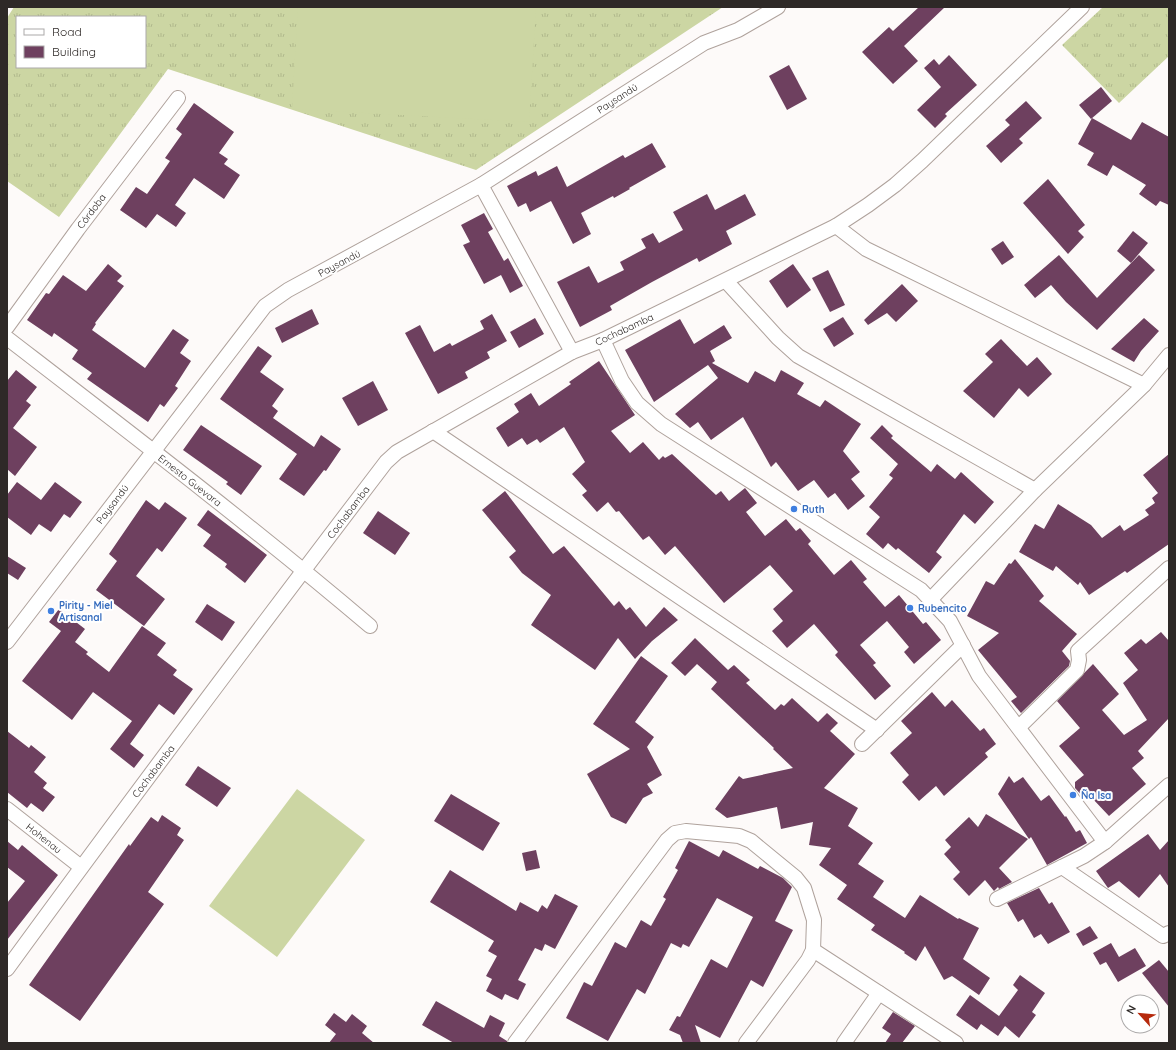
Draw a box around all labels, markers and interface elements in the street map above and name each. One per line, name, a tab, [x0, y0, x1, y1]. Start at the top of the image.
legend	[16, 16, 146, 68]
text: Road	[52, 24, 82, 39]
text: Building	[52, 44, 96, 59]
street label: Paysandú	[594, 80, 640, 116]
street label: Córdoba	[74, 191, 109, 231]
street label: Paysandú	[316, 247, 363, 280]
street label: Cochabamba	[593, 310, 655, 349]
street label: Ernesto Guevara	[155, 452, 224, 509]
street label: Paysandú	[93, 482, 131, 527]
street label: Cochabamba	[324, 483, 373, 541]
place label: Ruth	[802, 503, 825, 516]
marker: Ruth	[789, 504, 799, 514]
place label: Pirity - Miel Artisanal	[59, 599, 113, 624]
place label: Rubencito	[918, 602, 967, 615]
marker: Rubencito	[905, 603, 915, 613]
marker: Pirity - Miel Artisanal	[46, 606, 56, 616]
street label: Cochabamba	[129, 742, 178, 800]
place label: Ña Isa	[1081, 789, 1111, 802]
marker: Ña Isa	[1068, 790, 1078, 800]
street label: Hohenau	[23, 820, 64, 856]
north arrow	[1120, 994, 1160, 1034]
text: N	[1123, 1003, 1139, 1016]

